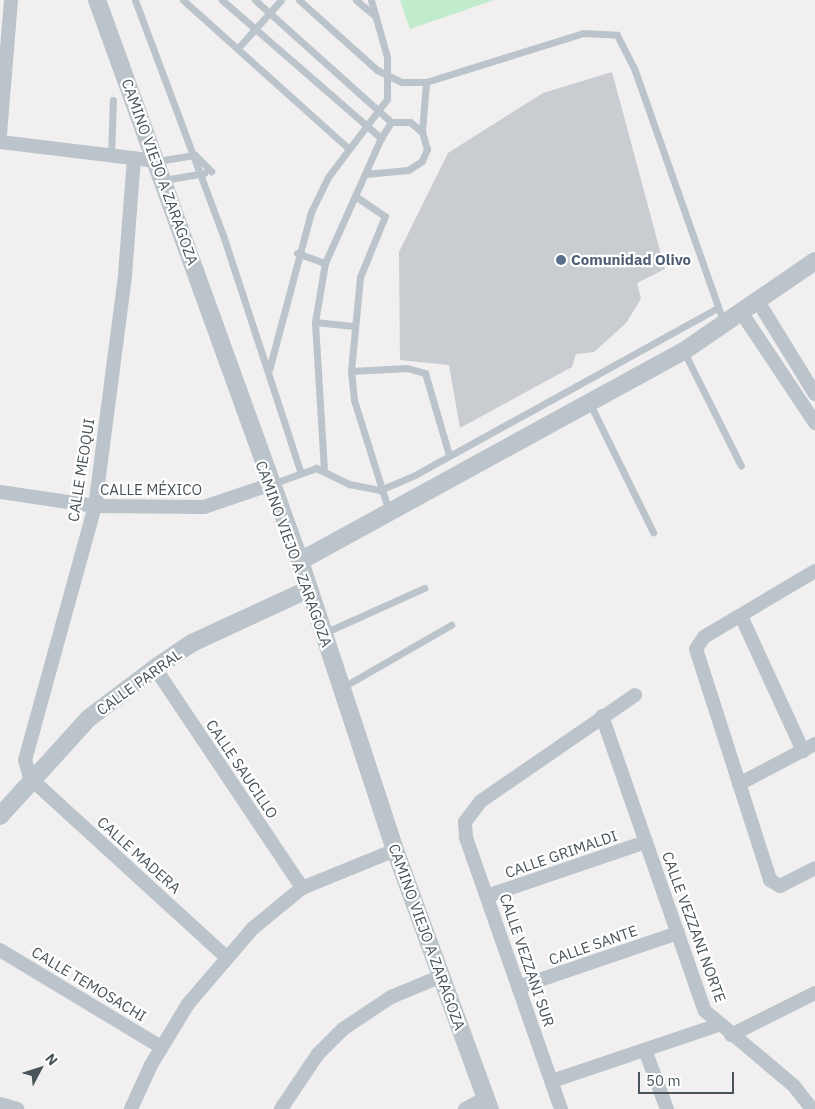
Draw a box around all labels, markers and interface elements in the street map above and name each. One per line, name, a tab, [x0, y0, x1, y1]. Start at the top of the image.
street label: CAMINO VIEJO A ZARAGOZA	[118, 76, 202, 268]
place label: Comunidad Olivo	[571, 251, 691, 269]
marker: Comunidad Olivo	[555, 254, 567, 266]
street label: CALLE MEOQUI	[64, 417, 98, 523]
street label: CAMINO VIEJO A ZARAGOZA	[252, 458, 336, 650]
street label: CALLE MÉXICO	[100, 481, 202, 499]
street label: CALLE PARRAL	[93, 645, 185, 719]
street label: CALLE SAUCILLO	[202, 716, 282, 822]
street label: CALLE MADERA	[94, 813, 184, 897]
street label: CALLE GRIMALDI	[502, 826, 620, 882]
street label: CAMINO VIEJO A ZARAGOZA	[385, 841, 469, 1033]
street label: CALLE VEZZANI NORTE	[658, 849, 730, 1005]
street label: CALLE VEZZANI SUR	[496, 891, 558, 1029]
street label: CALLE SANTE	[546, 921, 640, 969]
street label: CALLE TEMOSACHI	[28, 943, 150, 1025]
north arrow	[15, 1044, 65, 1094]
text: N	[41, 1050, 62, 1069]
scale bar	[640, 1062, 736, 1094]
text: 50 m	[646, 1071, 681, 1090]

